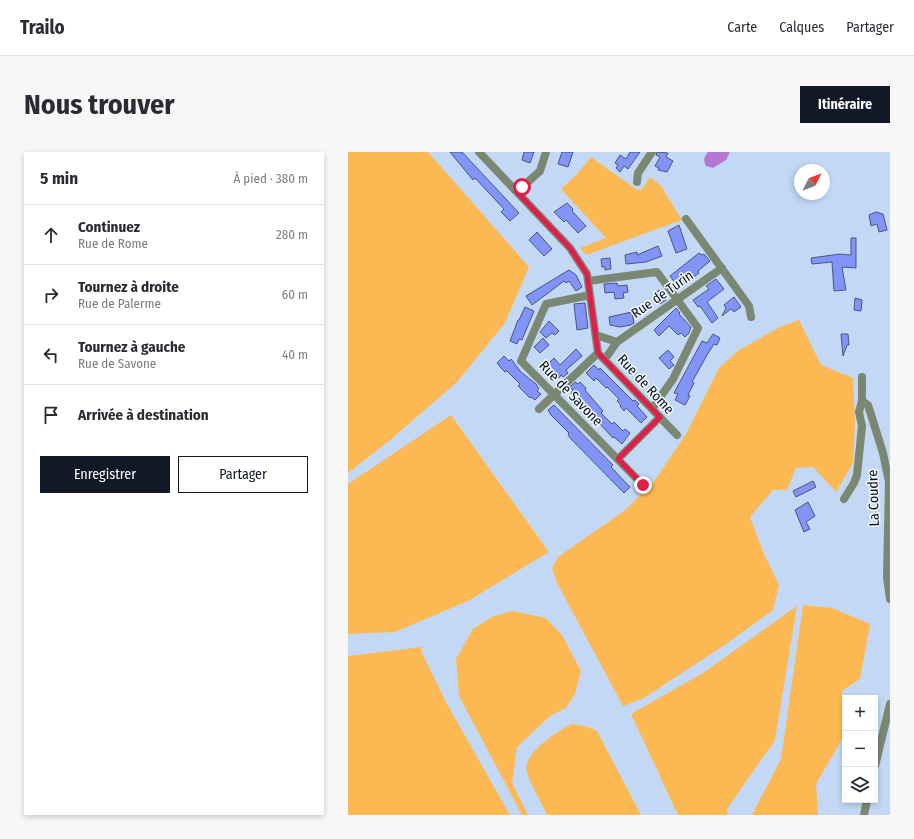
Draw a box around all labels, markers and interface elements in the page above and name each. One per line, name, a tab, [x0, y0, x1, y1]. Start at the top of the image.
text: Trailo	[20, 16, 65, 39]
text: Carte	[727, 19, 757, 36]
text: Calques	[779, 19, 824, 36]
text: Partager	[846, 19, 894, 36]
button: Itinéraire	[800, 86, 890, 123]
text: Nous trouver	[24, 88, 175, 121]
north arrow	[794, 164, 830, 200]
text: 5 min	[40, 168, 78, 189]
text: À pied · 380 m	[233, 171, 308, 186]
route start	[513, 178, 531, 196]
text: Continuez	[78, 218, 140, 236]
icon: ahead	[40, 224, 62, 246]
text: 280 m	[276, 227, 308, 242]
text: Rue de Rome	[78, 236, 148, 251]
street label: Rue de Turin	[628, 267, 697, 322]
text: Tournez à droite	[78, 278, 179, 296]
icon: right	[40, 284, 62, 306]
text: 60 m	[282, 287, 308, 302]
text: Rue de Palerme	[78, 296, 161, 311]
text: Tournez à gauche	[78, 338, 185, 356]
icon: left	[40, 344, 62, 366]
text: 40 m	[282, 347, 308, 362]
street label: Rue de Rome	[614, 351, 678, 418]
text: Rue de Savone	[78, 356, 156, 371]
street label: Rue de Savone	[535, 357, 606, 430]
icon: arrive	[40, 404, 62, 426]
text: Arrivée à destination	[78, 406, 209, 424]
button: Enregistrer	[40, 456, 170, 493]
button: Partager	[178, 456, 308, 493]
street label: La Coudre	[864, 469, 883, 527]
route end	[634, 476, 652, 494]
map controls	[842, 695, 878, 803]
button: +	[842, 695, 878, 731]
button: −	[842, 731, 878, 767]
button: layers	[842, 767, 878, 803]

